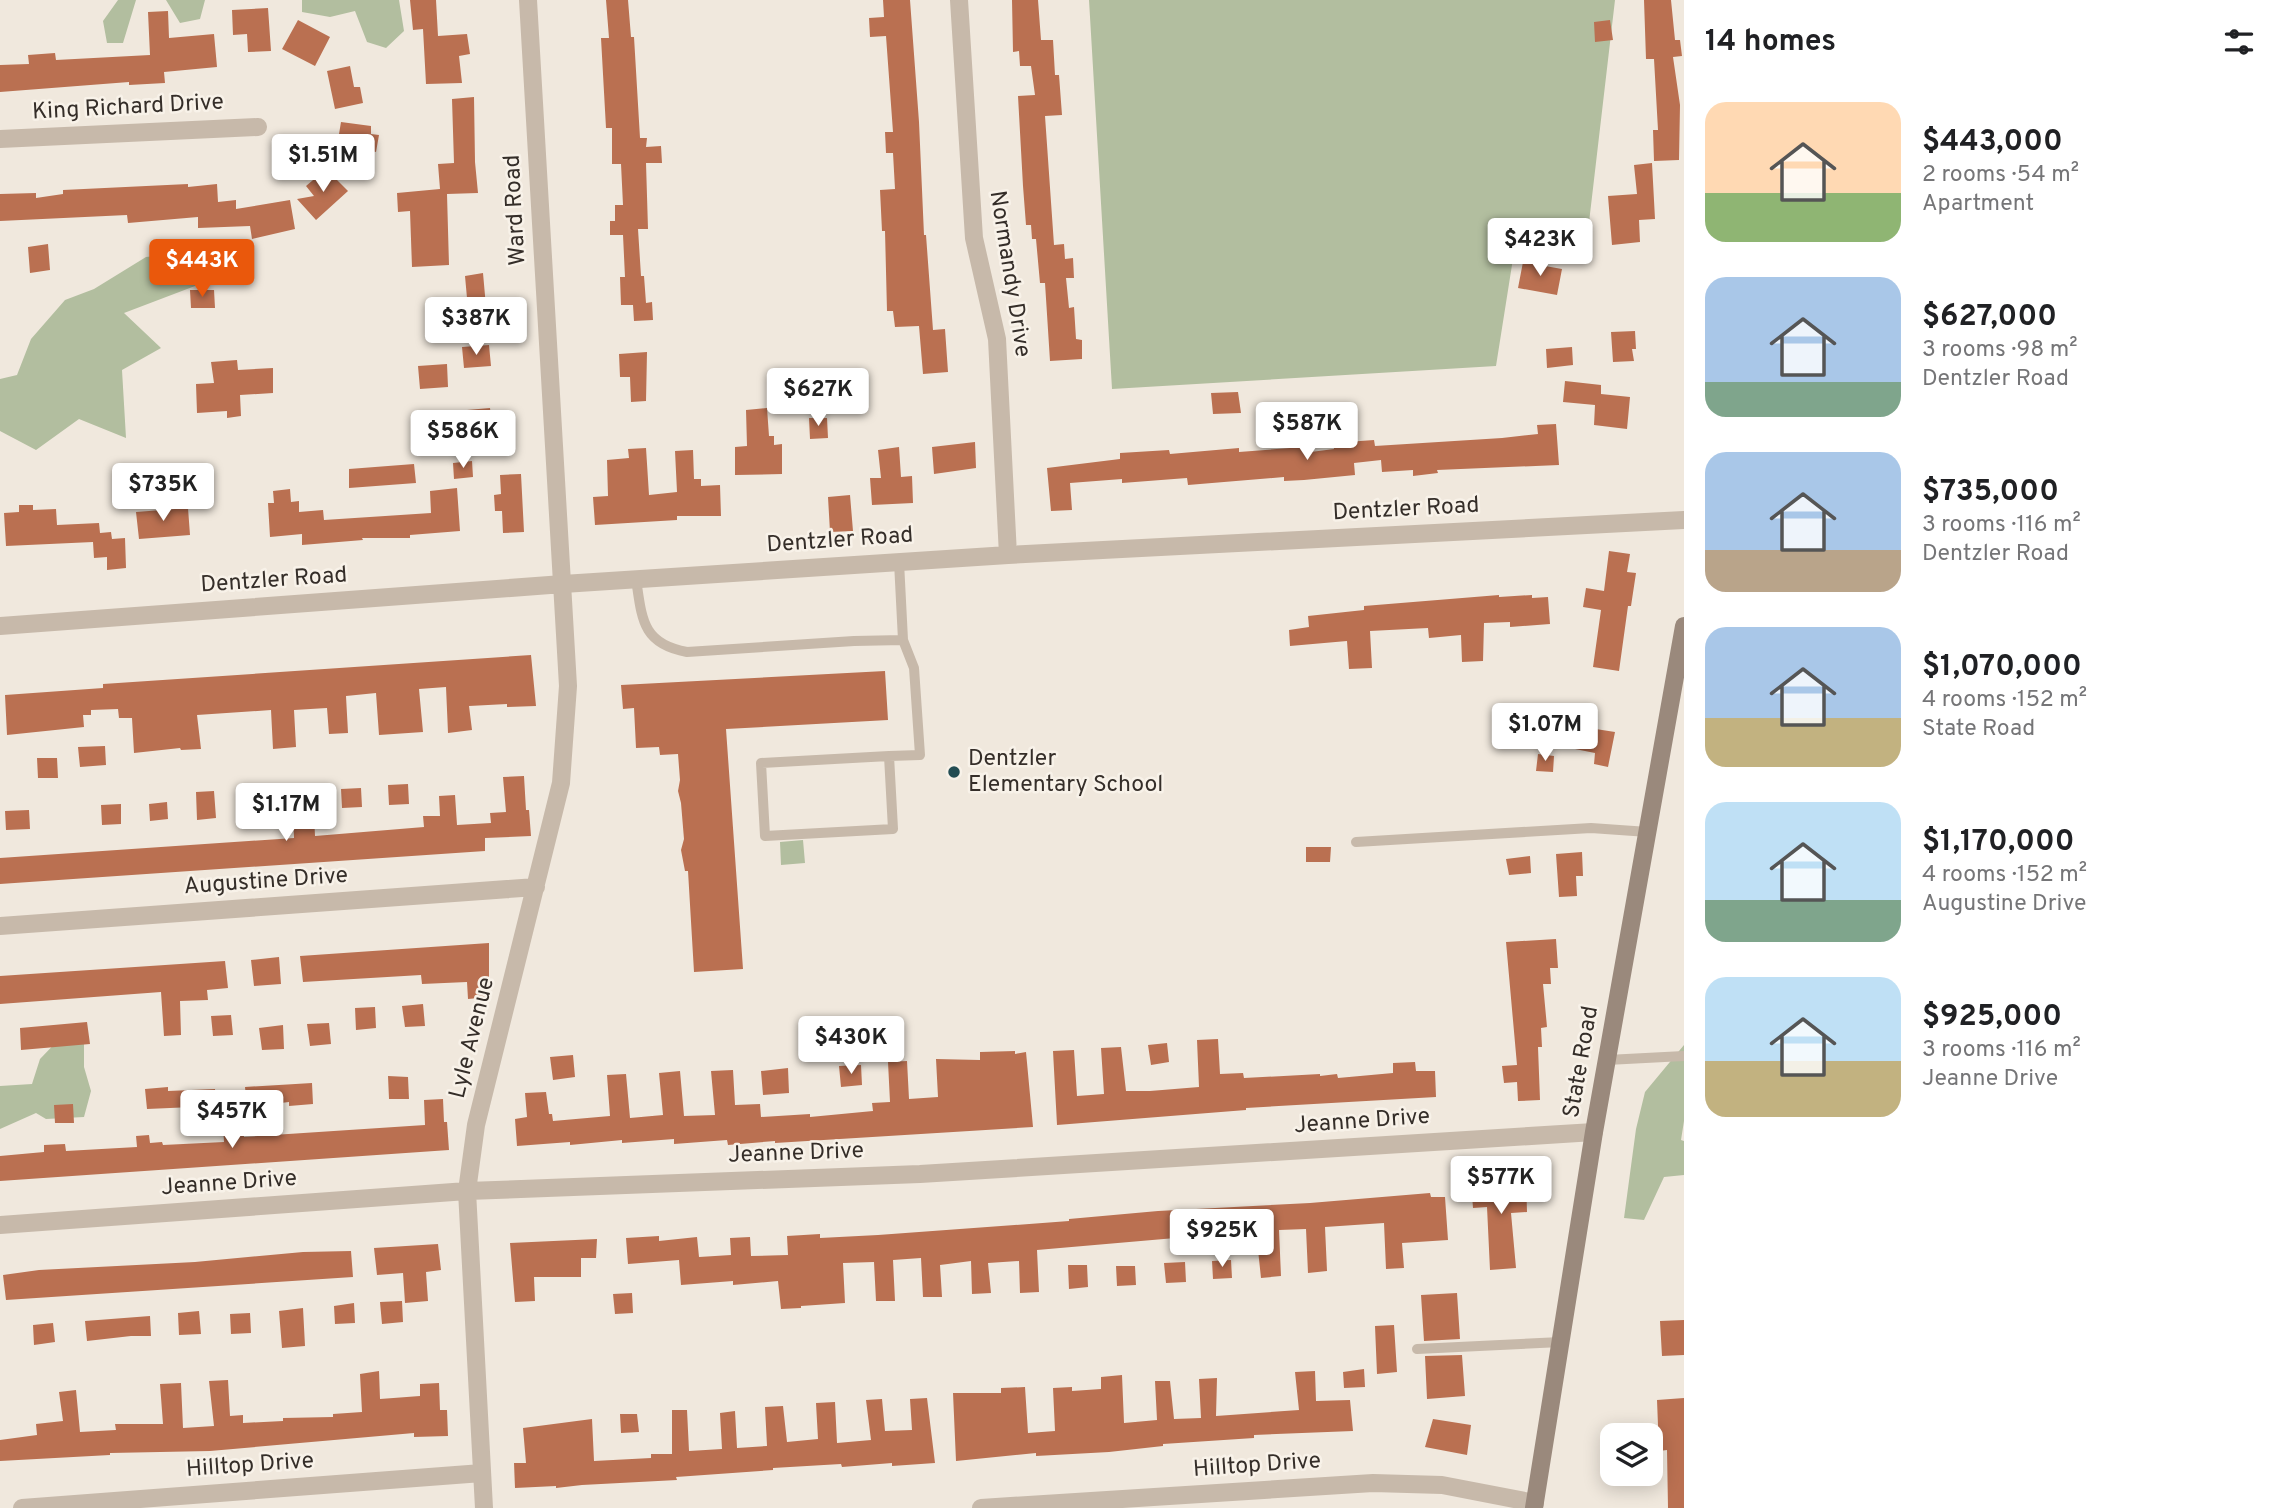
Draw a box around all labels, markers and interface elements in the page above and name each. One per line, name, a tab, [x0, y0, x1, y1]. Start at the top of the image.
icon: filters	[2220, 23, 2258, 61]
text: 14 homes	[1705, 24, 1836, 61]
street label: King Richard Drive	[31, 88, 225, 128]
text: $443,000	[1922, 124, 2063, 161]
icon: home	[1761, 130, 1845, 214]
pin: $1.51M	[266, 134, 380, 194]
text: $1.51M	[288, 142, 358, 171]
street label: Ward Road	[499, 154, 533, 266]
text: 2 rooms · 54 m²	[1922, 161, 2079, 190]
street label: Normandy Drive	[982, 189, 1036, 359]
text: Apartment	[1922, 190, 2034, 219]
pin: $423K	[1491, 218, 1589, 278]
text: $423K	[1504, 226, 1576, 255]
pin: $443K	[153, 240, 251, 299]
text: $443K	[165, 247, 239, 276]
pin: $387K	[427, 298, 525, 357]
text: $627,000	[1922, 299, 2057, 336]
text: $387K	[441, 305, 511, 334]
icon: home	[1761, 305, 1845, 389]
text: 3 rooms · 98 m²	[1922, 336, 2078, 365]
text: Dentzler Road	[1922, 365, 2069, 394]
pin: $627K	[769, 368, 867, 428]
text: $627K	[783, 376, 853, 405]
pin: $587K	[1258, 402, 1356, 462]
pin: $586K	[414, 410, 512, 470]
text: $587K	[1272, 410, 1342, 439]
text: $586K	[427, 418, 499, 447]
pin: $735K	[114, 463, 212, 523]
text: $735K	[128, 471, 198, 500]
text: $735,000	[1922, 474, 2059, 511]
icon: home	[1761, 480, 1845, 564]
street label: Dentzler Road	[1332, 492, 1480, 528]
text: 3 rooms · 116 m²	[1922, 511, 2081, 540]
street label: Dentzler Road	[766, 521, 914, 561]
text: Dentzler Road	[1922, 540, 2069, 569]
street label: Dentzler Road	[200, 561, 348, 601]
text: $1,070,000	[1922, 649, 2082, 686]
icon: home	[1761, 655, 1845, 739]
text: 4 rooms · 152 m²	[1922, 686, 2087, 715]
pin: $1.07M	[1488, 704, 1602, 763]
text: $1.07M	[1508, 711, 1582, 740]
text: State Road	[1922, 715, 2035, 744]
place label: Dentzler Elementary School	[968, 745, 1163, 800]
marker: Dentzler Elementary School	[946, 764, 962, 780]
pin: $1.17M	[229, 784, 343, 843]
text: $1.17M	[252, 791, 320, 820]
text: $1,170,000	[1922, 824, 2075, 861]
icon: home	[1761, 830, 1845, 914]
text: 4 rooms · 152 m²	[1922, 861, 2087, 890]
street label: Augustine Drive	[183, 862, 349, 902]
text: Augustine Drive	[1922, 890, 2086, 919]
street label: Lyle Avenue	[444, 974, 502, 1102]
text: $925,000	[1922, 999, 2062, 1036]
street label: State Road	[1558, 1004, 1606, 1120]
icon: home	[1761, 1005, 1845, 1089]
pin: $430K	[802, 1016, 900, 1076]
text: $430K	[814, 1024, 888, 1053]
text: 3 rooms · 116 m²	[1922, 1036, 2081, 1065]
text: Jeanne Drive	[1922, 1065, 2058, 1094]
pin: $457K	[183, 1090, 281, 1150]
text: $457K	[196, 1098, 268, 1127]
street label: Jeanne Drive	[1293, 1103, 1431, 1141]
street label: Jeanne Drive	[728, 1137, 864, 1171]
pin: $577K	[1452, 1156, 1550, 1216]
text: $577K	[1467, 1164, 1535, 1193]
street label: Jeanne Drive	[160, 1165, 298, 1203]
pin: $925K	[1173, 1210, 1271, 1269]
text: $925K	[1186, 1217, 1258, 1246]
map controls	[1600, 1423, 1663, 1486]
button: layers	[1600, 1423, 1663, 1486]
street label: Hilltop Drive	[185, 1447, 315, 1485]
street label: Hilltop Drive	[1192, 1447, 1322, 1485]

